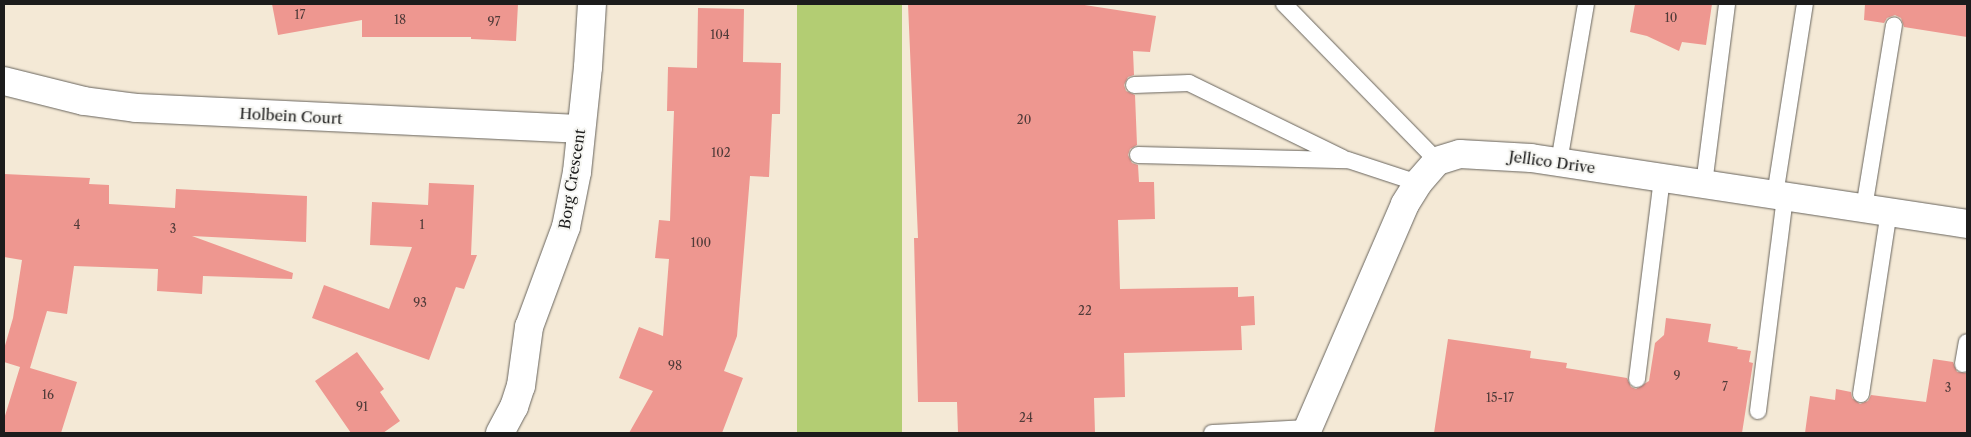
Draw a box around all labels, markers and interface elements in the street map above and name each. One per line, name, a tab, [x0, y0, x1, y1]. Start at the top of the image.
house number: 17	[295, 8, 305, 22]
house number: 10	[1665, 11, 1677, 25]
house number: 18	[394, 13, 406, 27]
house number: 97	[488, 15, 500, 29]
house number: 104	[710, 28, 730, 42]
street label: Holbein Court	[239, 104, 343, 128]
house number: 20	[1017, 113, 1031, 127]
street label: Borg Crescent	[555, 128, 589, 230]
house number: 102	[711, 146, 731, 160]
street label: Jellico Drive	[1508, 147, 1596, 177]
house number: 4	[74, 218, 80, 232]
house number: 1	[419, 218, 425, 232]
house number: 3	[170, 222, 176, 236]
house number: 100	[691, 236, 711, 250]
house number: 93	[413, 296, 427, 310]
house number: 22	[1078, 304, 1092, 318]
house number: 98	[668, 359, 682, 373]
house number: 9	[1673, 369, 1681, 383]
house number: 7	[1722, 380, 1728, 394]
house number: 3	[1945, 381, 1951, 395]
house number: 16	[42, 388, 54, 402]
house number: 15-17	[1486, 391, 1514, 405]
house number: 91	[356, 400, 368, 414]
house number: 24	[1019, 411, 1033, 425]

